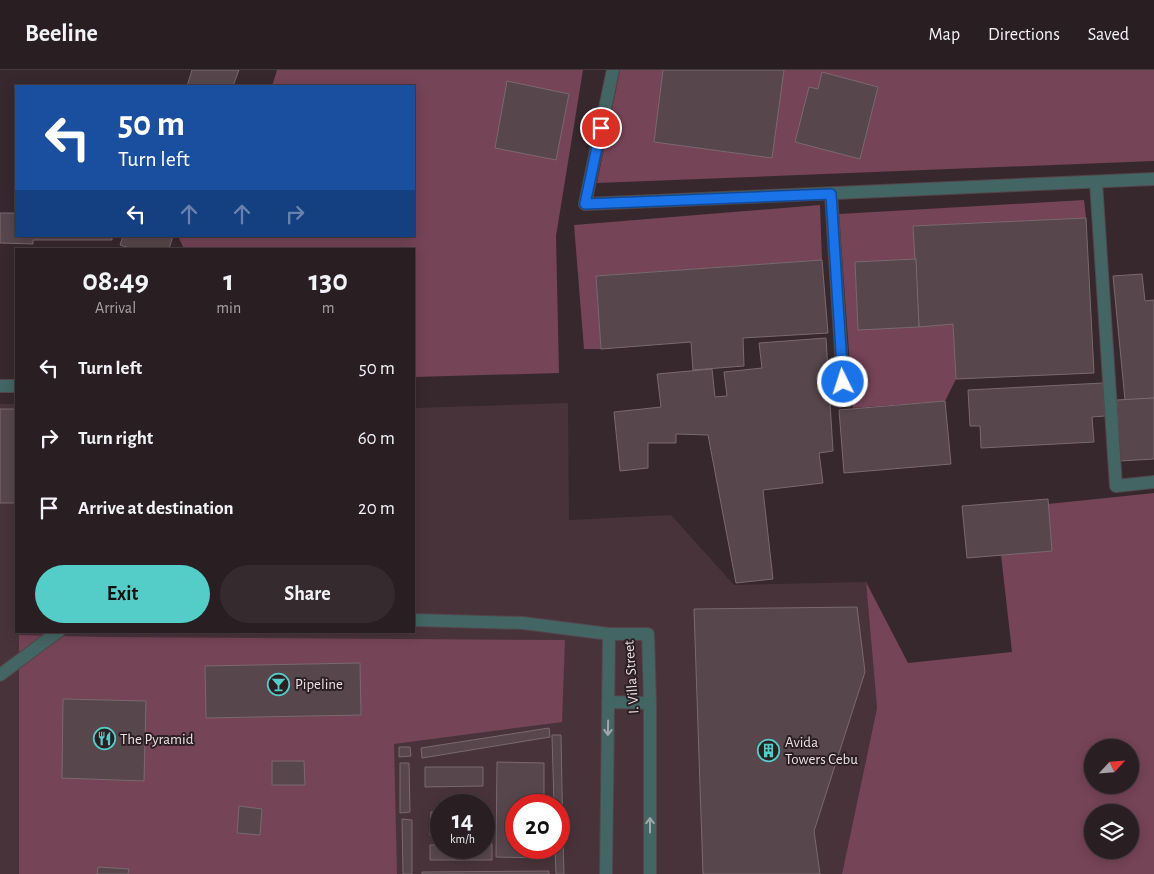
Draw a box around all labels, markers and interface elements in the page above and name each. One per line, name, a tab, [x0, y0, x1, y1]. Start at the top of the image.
text: Beeline	[25, 22, 98, 46]
text: Map	[929, 26, 960, 44]
text: Directions	[988, 26, 1060, 44]
text: Saved	[1088, 26, 1129, 44]
icon: left	[35, 105, 100, 170]
text: 50 m	[118, 107, 185, 142]
pin	[580, 107, 622, 149]
icon: arrive	[587, 114, 615, 142]
text: Turn left	[118, 148, 190, 170]
icon: left	[122, 200, 150, 228]
icon: ahead	[175, 200, 203, 228]
icon: ahead	[228, 200, 256, 228]
icon: right	[281, 200, 309, 228]
text: 08:49	[82, 266, 149, 296]
text: 1	[223, 266, 234, 296]
text: 130	[308, 266, 348, 296]
text: Arrival	[95, 300, 136, 316]
text: min	[216, 300, 241, 316]
text: m	[322, 300, 335, 316]
icon: left	[35, 354, 63, 382]
position arrow	[816, 355, 868, 407]
text: Turn left	[78, 359, 142, 378]
text: 50 m	[359, 359, 395, 378]
icon: right	[35, 424, 63, 452]
text: Turn right	[78, 429, 153, 448]
text: 60 m	[358, 429, 395, 448]
icon: arrive	[35, 494, 63, 522]
text: Arrive at destination	[78, 499, 234, 518]
text: 20 m	[358, 499, 395, 518]
button: Exit	[35, 565, 210, 623]
button: Share	[220, 565, 395, 623]
street label: I. Villa Street	[621, 639, 642, 714]
bar icon: Pipeline	[267, 672, 291, 696]
place label: Pipeline	[295, 677, 343, 692]
one-way arrow	[603, 720, 612, 736]
restaurant icon: The Pyramid	[92, 727, 116, 751]
place label: The Pyramid	[120, 732, 194, 747]
place label: Avida Towers Cebu	[785, 735, 858, 767]
building icon: Avida Towers Cebu	[757, 739, 781, 763]
north arrow	[1084, 739, 1139, 794]
map controls	[1084, 739, 1139, 859]
speed limit sign: 20	[505, 794, 570, 859]
button: layers	[1084, 804, 1139, 859]
text: 14	[452, 808, 473, 833]
one-way arrow	[645, 818, 655, 834]
text: km/h	[450, 833, 475, 845]

